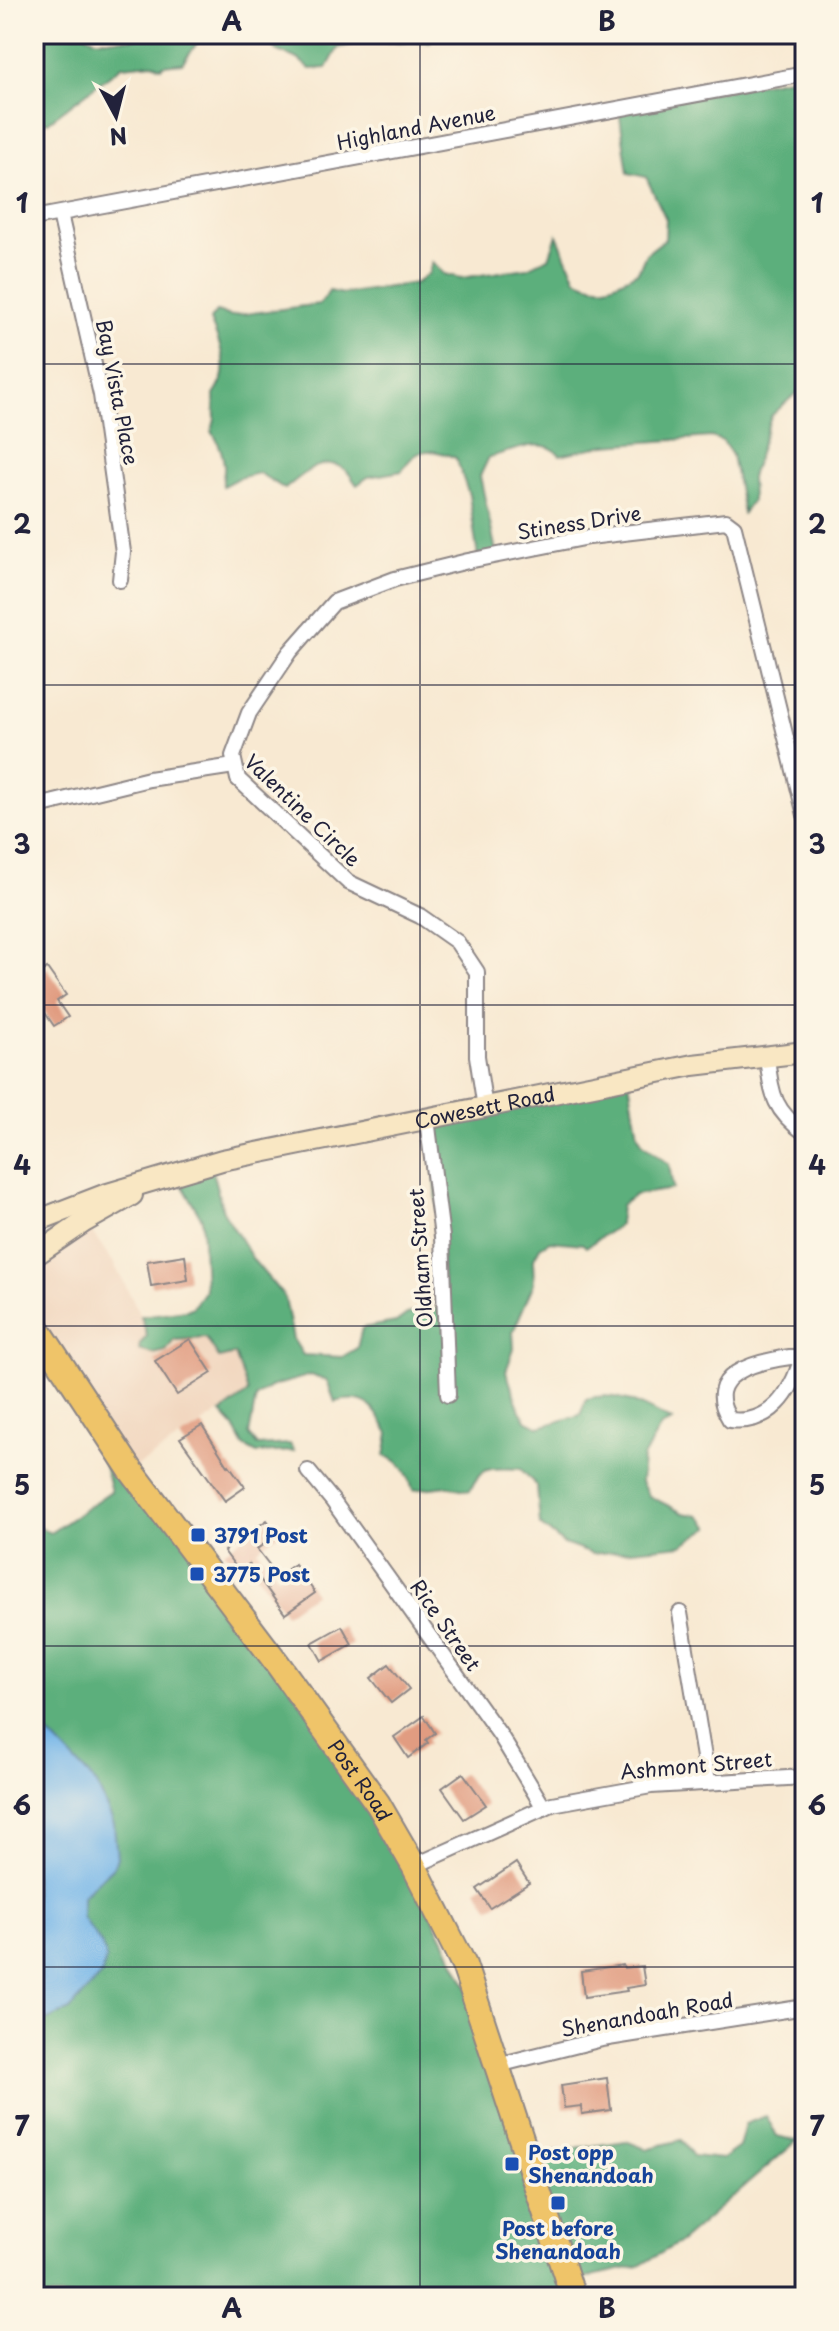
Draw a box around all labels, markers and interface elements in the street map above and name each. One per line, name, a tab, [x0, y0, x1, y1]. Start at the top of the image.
text: A	[222, 1, 242, 40]
text: B	[598, 1, 616, 40]
north arrow	[76, 76, 156, 156]
street label: Highland Avenue	[334, 97, 498, 157]
text: N	[108, 120, 129, 155]
text: 1	[16, 183, 28, 222]
text: 1	[811, 183, 823, 222]
street label: Bay Vista Place	[89, 317, 147, 467]
street label: Stiness Drive	[515, 497, 643, 547]
text: 2	[13, 504, 31, 543]
text: 2	[808, 504, 826, 543]
street label: Valentine Circle	[238, 747, 368, 873]
text: 3	[13, 824, 31, 863]
text: 3	[808, 824, 826, 863]
street label: Cowesett Road	[412, 1078, 558, 1136]
text: 4	[13, 1145, 31, 1184]
text: 4	[808, 1145, 826, 1184]
street label: Oldham Street	[400, 1187, 440, 1329]
text: 5	[14, 1465, 30, 1504]
text: 5	[809, 1465, 825, 1504]
place label: 3791 Post	[214, 1520, 308, 1550]
marker: 3791 Post	[189, 1526, 207, 1544]
place label: 3775 Post	[213, 1559, 310, 1589]
marker: 3775 Post	[188, 1565, 206, 1583]
street label: Rice Street	[403, 1573, 489, 1677]
street label: Post Road	[321, 1733, 400, 1827]
street label: Ashmont Street	[619, 1743, 773, 1787]
text: 6	[13, 1785, 31, 1824]
text: 6	[808, 1785, 826, 1824]
street label: Shenandoah Road	[558, 1984, 736, 2044]
text: 7	[15, 2106, 30, 2145]
text: 7	[810, 2106, 825, 2145]
place label: Post opp Shenandoah	[528, 2137, 654, 2190]
marker: Post opp Shenandoah	[503, 2155, 521, 2173]
marker: Post before Shenandoah	[549, 2194, 567, 2212]
place label: Post before Shenandoah	[495, 2213, 621, 2266]
text: A	[222, 2288, 242, 2327]
text: B	[598, 2288, 616, 2327]

